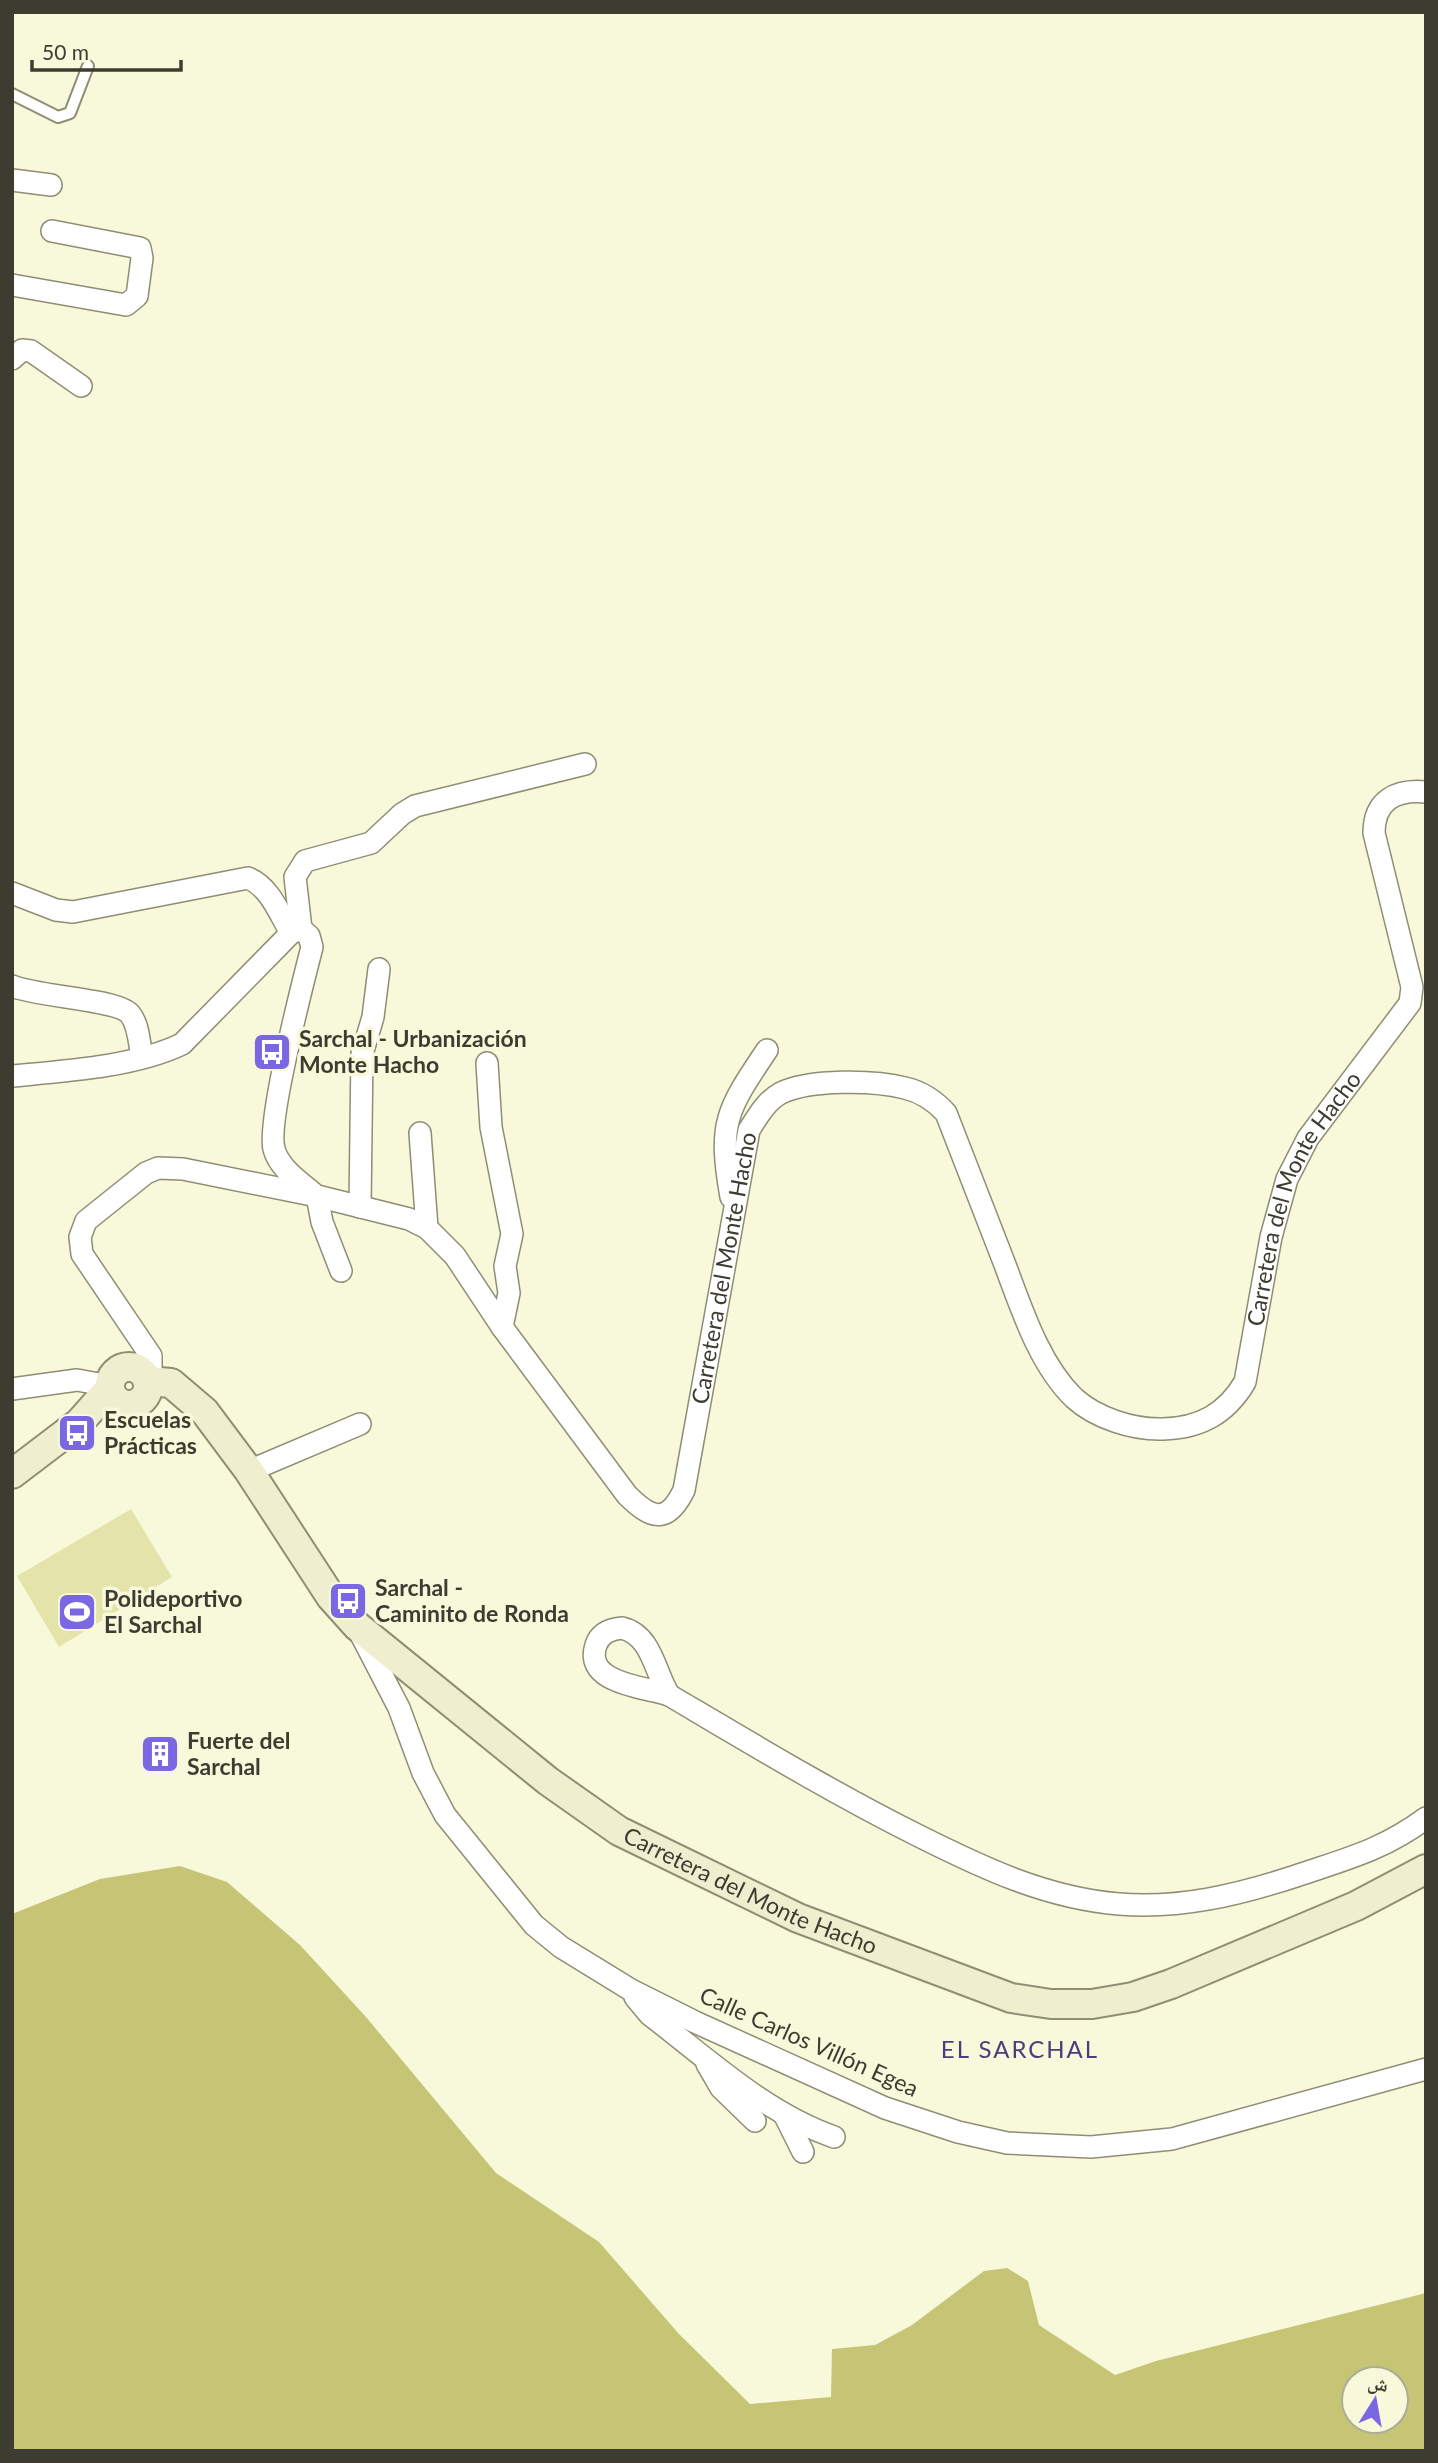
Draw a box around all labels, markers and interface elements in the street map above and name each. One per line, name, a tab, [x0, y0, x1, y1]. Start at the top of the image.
scale bar	[32, 28, 180, 72]
text: 50 m	[42, 39, 89, 64]
place label: Sarchal - Urbanización Monte Hacho	[299, 1024, 527, 1078]
bus stop icon: Sarchal - Urbanización Monte Hacho	[251, 1031, 293, 1073]
street label: Carretera del Monte Hacho	[1240, 1066, 1366, 1328]
street label: Carretera del Monte Hacho	[685, 1130, 761, 1406]
place label: Escuelas Prácticas	[104, 1405, 197, 1459]
bus stop icon: Escuelas Prácticas	[56, 1412, 98, 1454]
place label: Sarchal - Caminito de Ronda	[375, 1573, 569, 1627]
bus stop icon: Sarchal - Caminito de Ronda	[327, 1580, 369, 1622]
place label: Polideportivo El Sarchal	[104, 1584, 242, 1638]
sports icon: Polideportivo El Sarchal	[56, 1591, 98, 1633]
place label: Fuerte del Sarchal	[187, 1726, 290, 1780]
building icon: Fuerte del Sarchal	[139, 1733, 181, 1775]
street label: Carretera del Monte Hacho	[619, 1820, 881, 1960]
street label: Calle Carlos Villón Egea	[696, 1980, 923, 2102]
district label: EL SARCHAL	[941, 2034, 1099, 2063]
north arrow	[1340, 2365, 1410, 2435]
text: ش	[1366, 2370, 1390, 2397]

